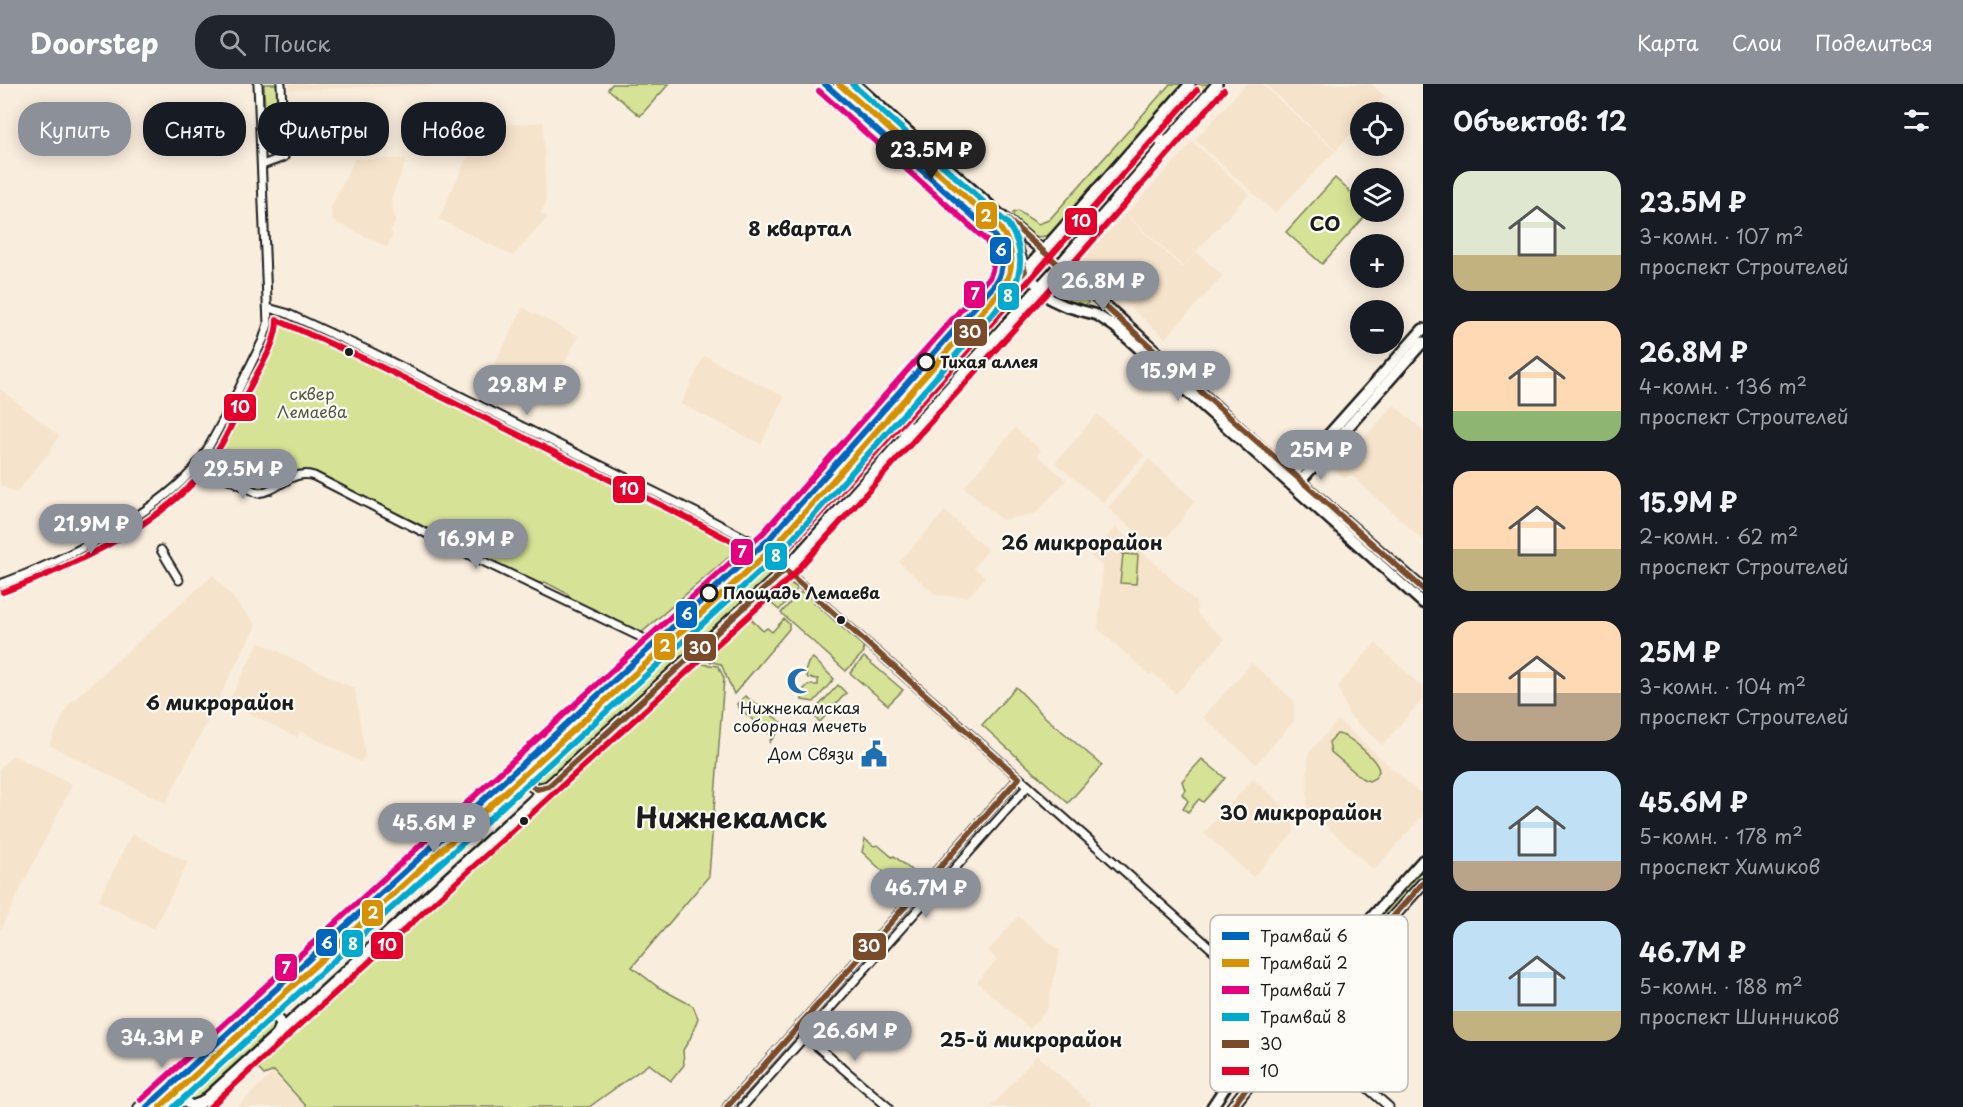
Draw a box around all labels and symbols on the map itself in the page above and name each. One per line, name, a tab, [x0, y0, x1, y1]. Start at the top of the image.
pin: 23.5M ₽	[876, 130, 986, 181]
line badge: 2	[975, 201, 998, 230]
text: 2	[980, 203, 992, 227]
line badge: 10	[1064, 207, 1098, 236]
text: 10	[1071, 208, 1091, 232]
district label: СО	[1310, 208, 1340, 238]
district label: 8 квартал	[748, 213, 852, 243]
line badge: 6	[989, 236, 1012, 265]
text: 6	[995, 237, 1007, 261]
pin: 26.8M ₽	[1048, 261, 1158, 312]
line badge: 7	[963, 280, 986, 309]
text: 7	[970, 281, 980, 305]
line badge: 8	[997, 282, 1020, 311]
text: 8	[1003, 283, 1013, 307]
line badge: 30	[953, 318, 988, 347]
text: 30	[959, 319, 981, 343]
unlabelled marker	[343, 346, 355, 358]
place label: Тихая аллея	[940, 349, 1038, 373]
pin: 15.9M ₽	[1123, 351, 1233, 402]
marker: Тихая аллея	[917, 353, 935, 371]
pin: 29.8M ₽	[472, 365, 582, 416]
park label: сквер Лемаева	[277, 381, 347, 423]
line badge: 10	[223, 393, 257, 422]
text: 10	[230, 394, 250, 418]
pin: 25M ₽	[1279, 430, 1363, 481]
pin: 29.5M ₽	[188, 449, 298, 500]
line badge: 10	[612, 475, 646, 504]
text: 10	[619, 476, 639, 500]
pin: 21.9M ₽	[36, 504, 146, 555]
pin: 16.9M ₽	[421, 519, 531, 570]
district label: 26 микрорайон	[1001, 527, 1163, 557]
line badge: 7	[730, 538, 754, 566]
text: 7	[737, 539, 747, 563]
line badge: 8	[764, 542, 788, 571]
text: 8	[771, 543, 781, 567]
place label: Площадь Лемаева	[723, 580, 880, 604]
marker: Площадь Лемаева	[700, 584, 718, 602]
line badge: 6	[675, 600, 698, 629]
text: 6	[681, 601, 693, 625]
unlabelled marker	[835, 614, 847, 626]
line badge: 2	[653, 632, 676, 661]
text: 2	[659, 633, 671, 657]
line badge: 30	[683, 633, 717, 662]
text: 30	[689, 635, 711, 659]
mosque icon: Нижнекамская соборная мечеть	[785, 666, 815, 696]
district label: 6 микрорайон	[146, 687, 294, 717]
place label: Нижнекамская соборная мечеть	[733, 695, 867, 737]
public building icon: Дом Связи	[859, 739, 889, 769]
place label: Дом Связи	[767, 741, 854, 765]
district label: Нижнекамск	[635, 795, 827, 838]
district label: 30 микрорайон	[1220, 797, 1382, 827]
pin: 45.6M ₽	[379, 803, 489, 854]
unlabelled marker	[518, 815, 530, 827]
pin: 46.7M ₽	[871, 868, 981, 919]
line badge: 2	[361, 899, 384, 927]
text: 2	[367, 900, 379, 924]
legend	[1210, 915, 1408, 1092]
text: Трамвай 6	[1260, 923, 1348, 947]
line badge: 6	[315, 928, 338, 957]
line badge: 8	[341, 929, 364, 958]
text: 6	[321, 930, 333, 954]
text: 8	[348, 931, 358, 955]
line badge: 10	[370, 931, 404, 960]
text: 10	[377, 932, 397, 956]
line badge: 30	[852, 932, 887, 961]
text: 30	[858, 933, 880, 957]
text: Трамвай 2	[1260, 950, 1348, 974]
line badge: 7	[274, 953, 298, 982]
text: 7	[281, 955, 291, 979]
text: Трамвай 7	[1260, 977, 1346, 1001]
text: Трамвай 8	[1260, 1004, 1347, 1028]
pin: 26.6M ₽	[800, 1011, 910, 1062]
pin: 34.3M ₽	[107, 1018, 217, 1069]
district label: 25-й микрорайон	[940, 1024, 1122, 1054]
text: 30	[1260, 1031, 1282, 1055]
text: 10	[1260, 1058, 1279, 1082]

